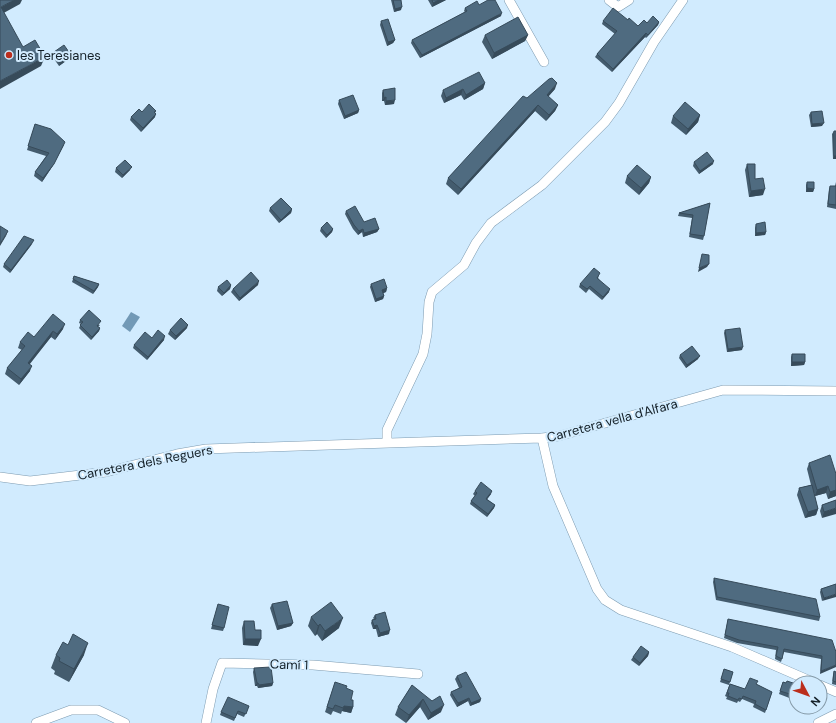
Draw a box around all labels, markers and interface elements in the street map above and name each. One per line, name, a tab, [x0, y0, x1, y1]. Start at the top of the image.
place label: les Teresianes	[17, 47, 101, 64]
marker: les Teresianes	[4, 50, 14, 60]
street label: Carretera vella d'Alfara	[545, 395, 679, 446]
street label: Carretera dels Reguers	[76, 441, 214, 484]
street label: Camí 1	[270, 655, 308, 674]
north arrow	[788, 675, 828, 715]
text: N	[808, 694, 823, 709]

